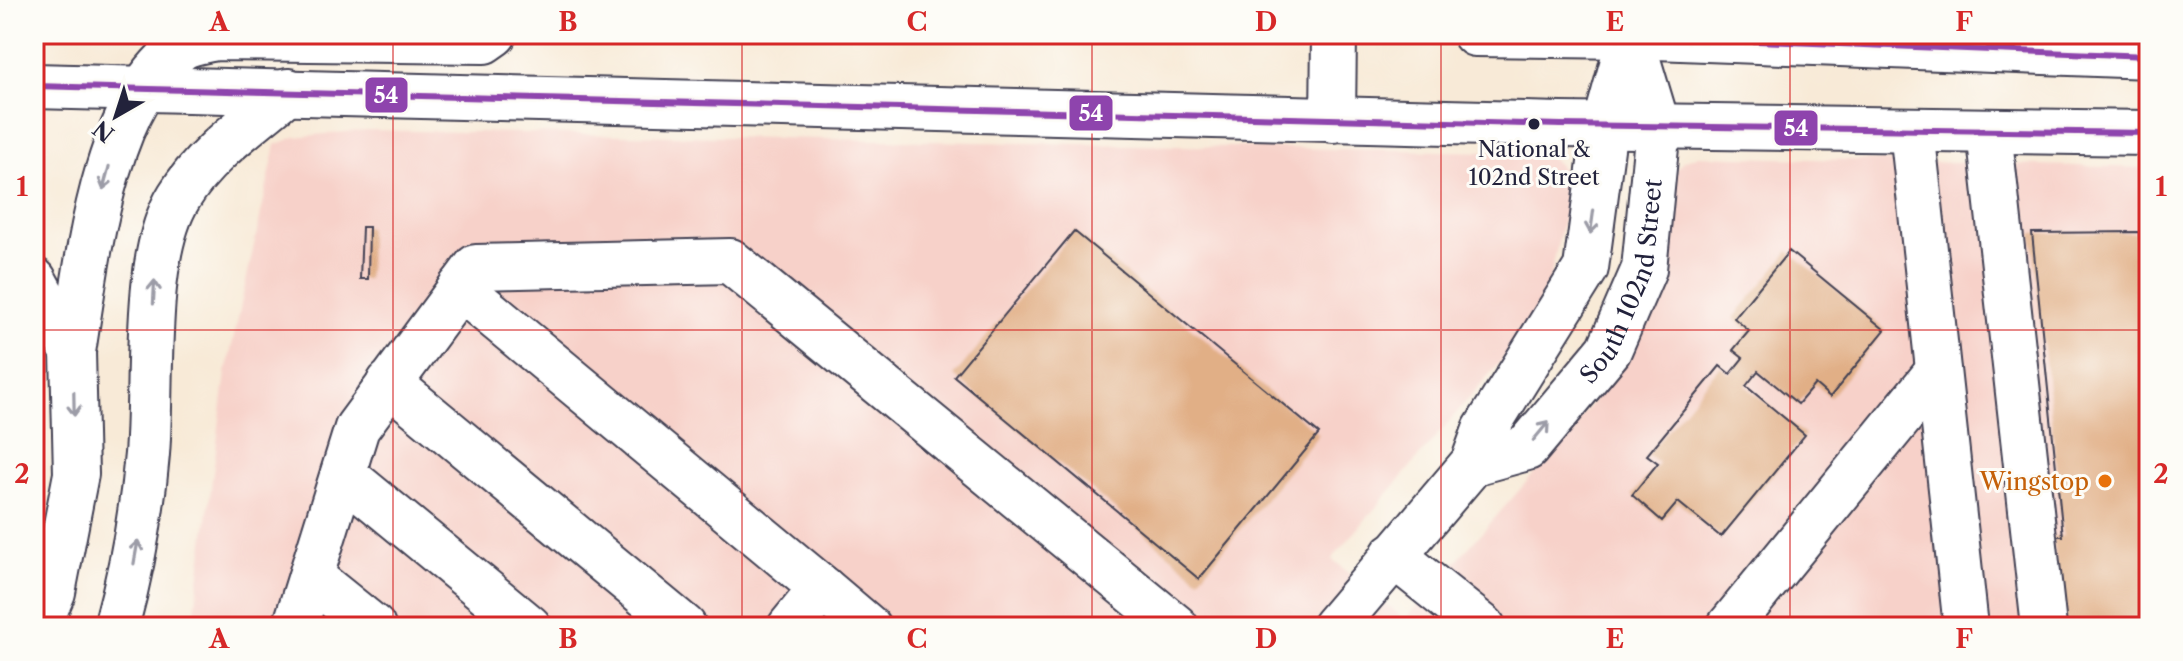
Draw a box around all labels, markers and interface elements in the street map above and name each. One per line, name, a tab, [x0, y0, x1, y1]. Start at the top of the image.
text: A	[208, 6, 230, 38]
text: B	[558, 6, 578, 38]
text: C	[907, 6, 927, 38]
text: D	[1255, 6, 1277, 38]
text: E	[1606, 6, 1624, 38]
text: F	[1955, 6, 1973, 38]
north arrow	[76, 76, 156, 156]
line badge: 54	[364, 76, 409, 114]
text: 54	[373, 82, 399, 109]
line badge: 54	[1068, 94, 1114, 132]
text: 54	[1078, 100, 1104, 127]
line badge: 54	[1773, 109, 1819, 147]
text: N	[88, 115, 120, 148]
text: 54	[1783, 115, 1809, 142]
marker: National & 102nd Street	[1526, 116, 1542, 132]
place label: National & 102nd Street	[1468, 136, 1600, 191]
one-way arrow	[98, 165, 113, 191]
text: 1	[16, 171, 28, 203]
text: 1	[2155, 171, 2167, 203]
street label: South 102nd Street	[1573, 177, 1667, 389]
one-way arrow	[1584, 209, 1599, 234]
one-way arrow	[147, 280, 162, 306]
one-way arrow	[67, 390, 82, 417]
one-way arrow	[1532, 422, 1550, 442]
text: 2	[14, 458, 30, 490]
text: 2	[2153, 458, 2169, 490]
place label: Wingstop	[1978, 467, 2089, 496]
marker: Wingstop	[2096, 472, 2114, 490]
one-way arrow	[129, 539, 144, 565]
text: A	[208, 623, 230, 655]
text: B	[558, 623, 578, 655]
text: C	[907, 623, 927, 655]
text: D	[1255, 623, 1277, 655]
text: E	[1606, 623, 1624, 655]
text: F	[1955, 623, 1973, 655]

